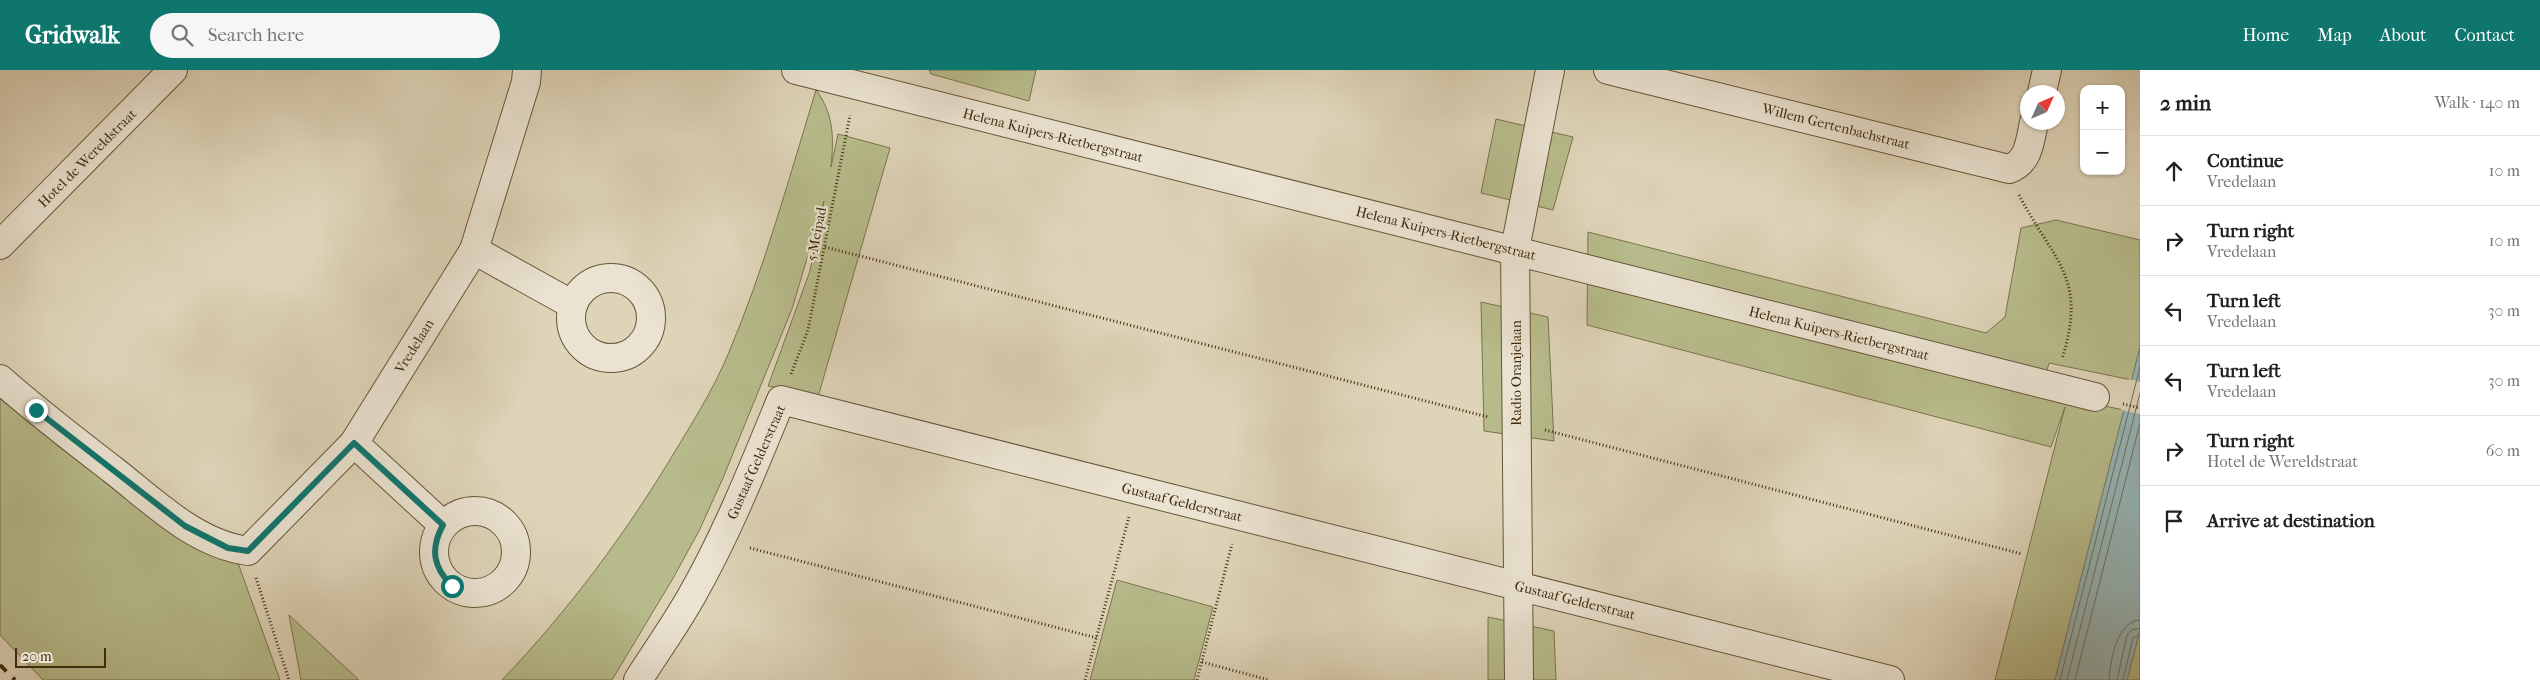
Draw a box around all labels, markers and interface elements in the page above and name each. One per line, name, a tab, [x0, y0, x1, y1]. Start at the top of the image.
search box	[150, 13, 500, 58]
text: Gridwalk	[25, 21, 120, 49]
icon: search	[168, 21, 196, 49]
text: Search here	[208, 24, 304, 46]
text: Home	[2242, 25, 2289, 46]
text: Map	[2317, 25, 2352, 46]
text: About	[2380, 25, 2426, 46]
text: Contact	[2454, 25, 2515, 46]
north arrow	[2020, 85, 2065, 130]
map controls	[2080, 85, 2125, 175]
button: +	[2080, 85, 2125, 130]
text: 2 min	[2160, 91, 2211, 115]
text: Walk · 140 m	[2435, 93, 2520, 112]
street label: Willem Gertenbachstraat	[1759, 100, 1912, 153]
street label: Helena Kuipers-Rietbergstraat	[961, 105, 1145, 166]
street label: Hotel de Wereldstraat	[35, 106, 140, 211]
button: −	[2080, 130, 2125, 175]
text: Continue	[2207, 150, 2283, 172]
icon: ahead	[2160, 157, 2188, 185]
text: 10 m	[2489, 161, 2520, 180]
text: Vredelaan	[2207, 172, 2276, 191]
street label: Helena Kuipers-Rietbergstraat	[1354, 203, 1538, 264]
street label: 5 Meipad	[803, 205, 830, 262]
text: Turn right	[2207, 220, 2294, 242]
icon: right	[2160, 227, 2188, 255]
text: 10 m	[2489, 231, 2520, 250]
text: Vredelaan	[2207, 242, 2276, 261]
text: Turn left	[2207, 290, 2281, 312]
icon: left	[2160, 297, 2188, 325]
text: 30 m	[2488, 301, 2520, 320]
street label: Helena Kuipers-Rietbergstraat	[1747, 303, 1931, 364]
text: Vredelaan	[2207, 312, 2276, 331]
street label: Vredelaan	[391, 316, 438, 377]
street label: Radio Oranjelaan	[1508, 320, 1525, 426]
text: Turn left	[2207, 360, 2281, 382]
icon: left	[2160, 367, 2188, 395]
text: 30 m	[2488, 371, 2520, 390]
text: Vredelaan	[2207, 382, 2276, 401]
route end	[25, 399, 48, 422]
street label: Gustaaf Gelderstraat	[724, 402, 789, 522]
text: Turn right	[2207, 430, 2294, 452]
icon: right	[2160, 437, 2188, 465]
text: 60 m	[2486, 441, 2520, 460]
text: Hotel de Wereldstraat	[2207, 452, 2358, 471]
street label: Gustaaf Gelderstraat	[1120, 479, 1244, 526]
icon: arrive	[2160, 507, 2188, 535]
text: Arrive at destination	[2207, 510, 2375, 532]
route start	[441, 575, 464, 598]
street label: Gustaaf Gelderstraat	[1513, 577, 1637, 624]
scale bar	[15, 645, 106, 668]
text: 20 m	[22, 648, 52, 665]

